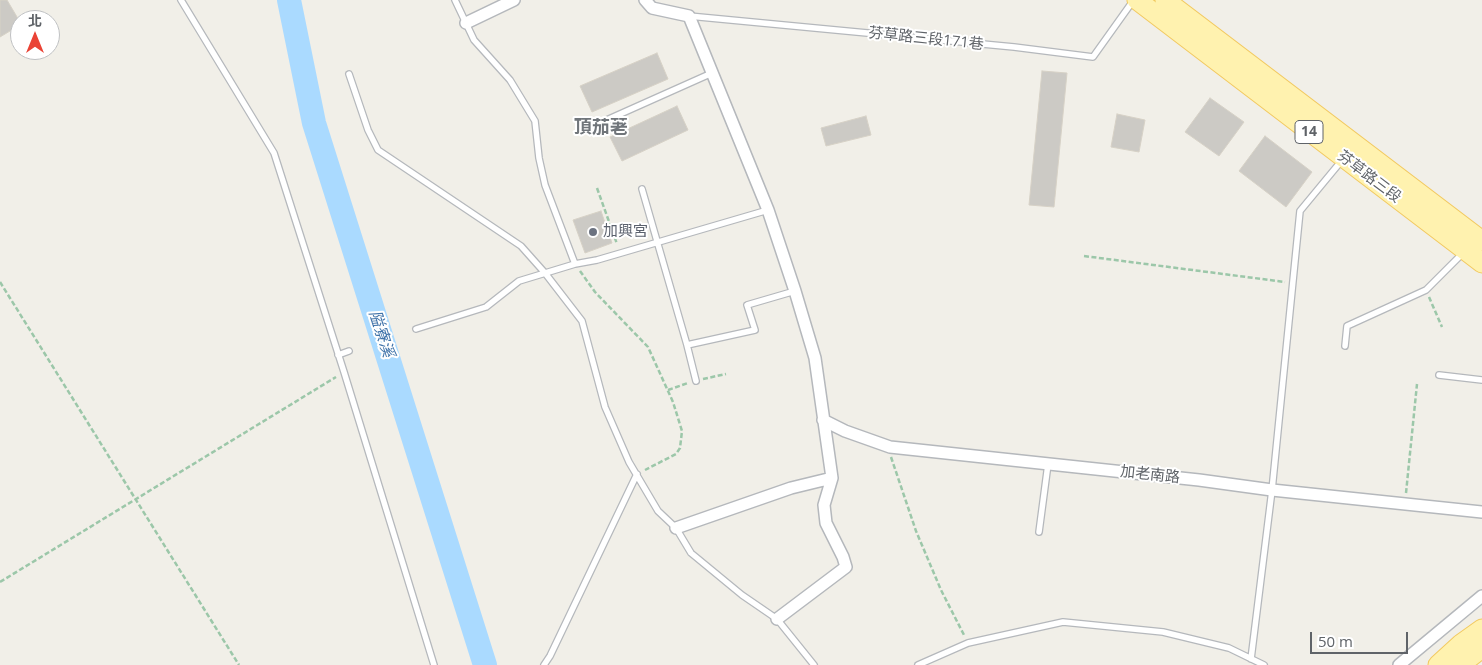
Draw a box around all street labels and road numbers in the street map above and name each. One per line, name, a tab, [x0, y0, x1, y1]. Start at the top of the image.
street label: 芬草路三段171巷	[868, 24, 984, 54]
road number: 14	[1295, 120, 1323, 144]
street label: 芬草路三段	[1334, 147, 1404, 207]
street label: 加老南路	[1119, 463, 1181, 487]

